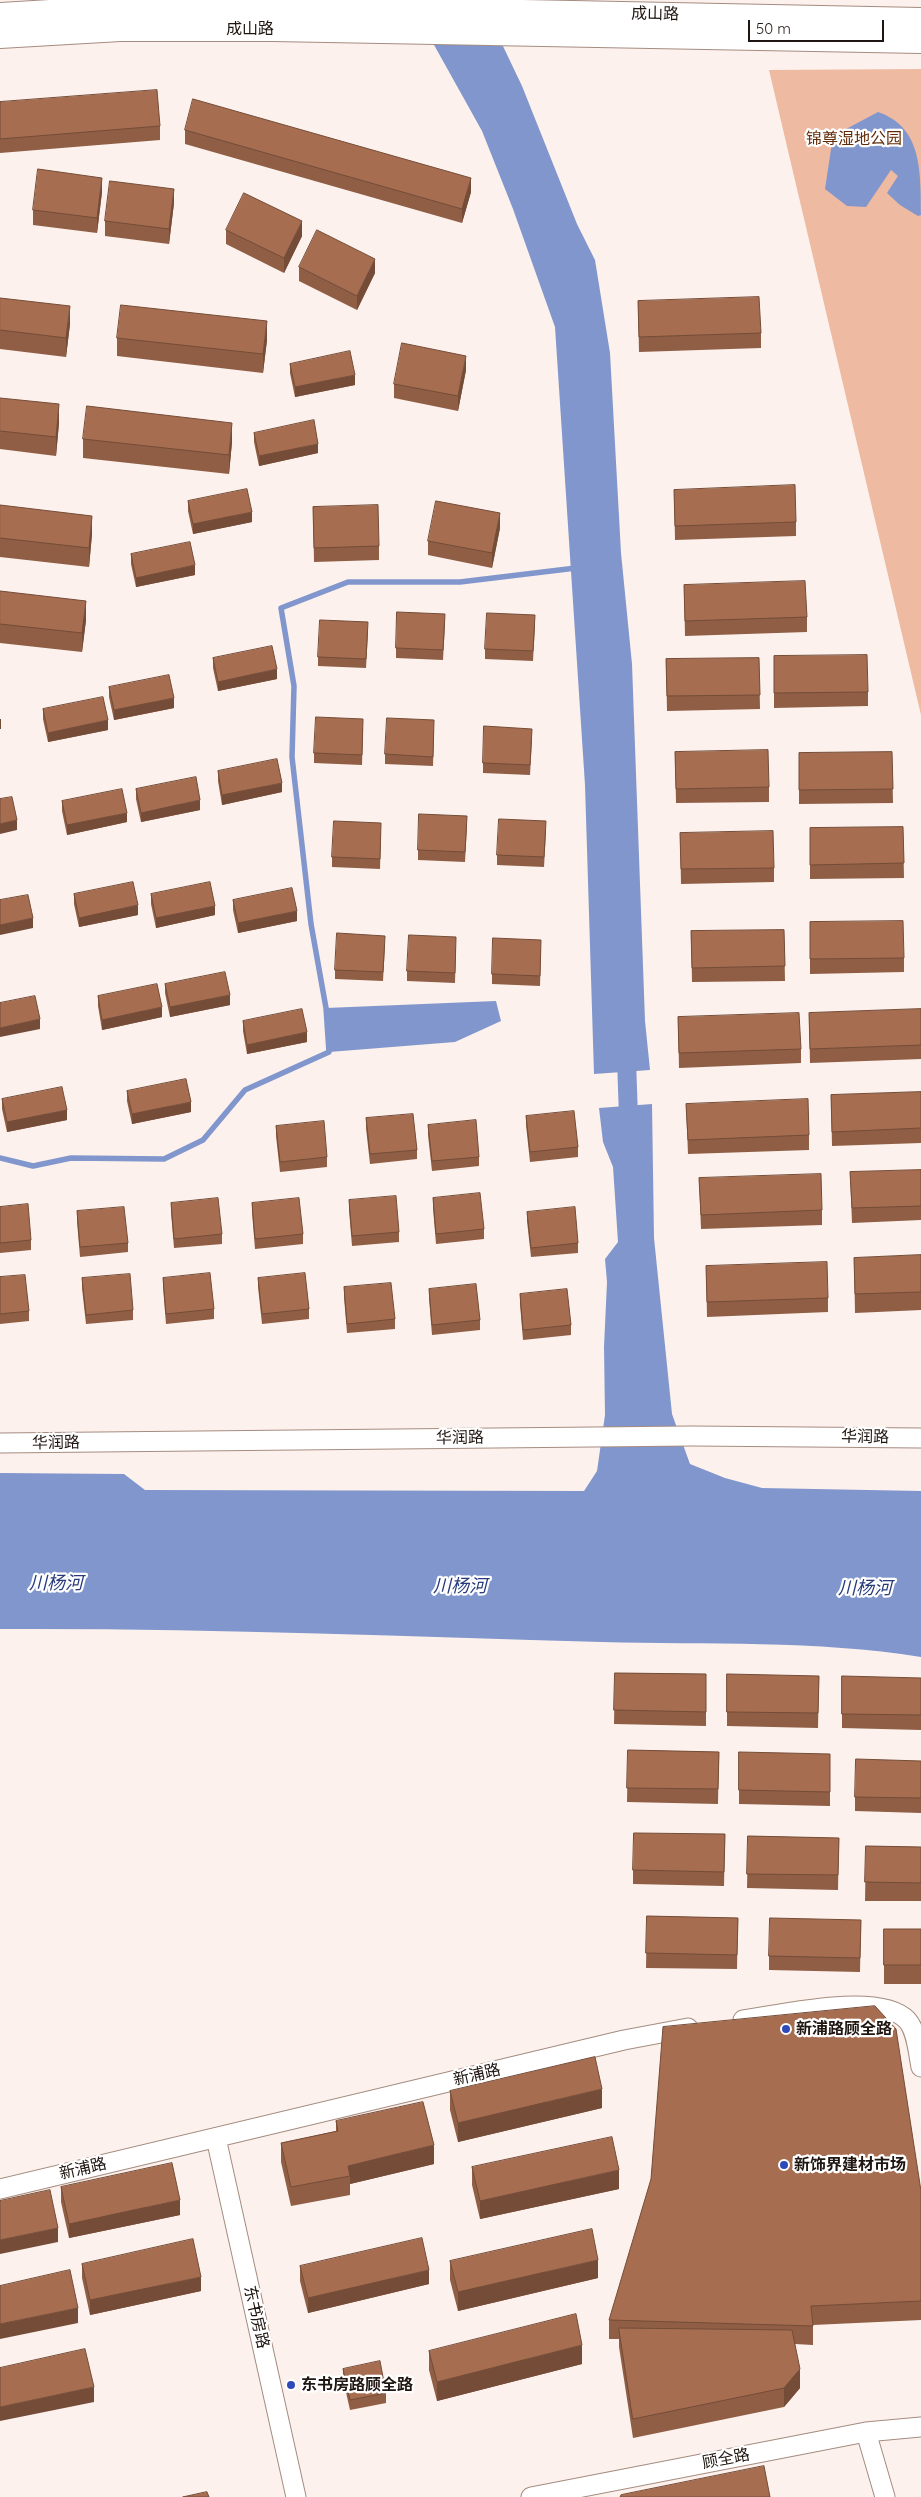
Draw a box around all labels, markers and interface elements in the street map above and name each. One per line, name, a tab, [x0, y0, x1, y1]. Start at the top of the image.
street label: 成山路	[631, 4, 679, 24]
scale bar	[751, 10, 887, 42]
street label: 成山路	[226, 19, 274, 39]
text: 50 m	[756, 19, 791, 38]
park label: 锦尊湿地公园	[806, 129, 902, 149]
street label: 华润路	[841, 1427, 889, 1447]
street label: 华润路	[436, 1428, 484, 1448]
street label: 华润路	[32, 1433, 80, 1453]
water label: 川杨河	[29, 1573, 83, 1595]
water label: 川杨河	[433, 1576, 487, 1598]
water label: 川杨河	[838, 1578, 892, 1600]
place label: 新浦路顾全路	[796, 2019, 892, 2039]
marker: 新浦路顾全路	[780, 2023, 792, 2035]
street label: 新浦路	[451, 2060, 503, 2090]
street label: 新浦路	[57, 2154, 109, 2184]
place label: 新饰界建材市场	[794, 2155, 906, 2175]
marker: 新饰界建材市场	[778, 2159, 790, 2171]
street label: 东书房路	[239, 2284, 273, 2350]
place label: 东书房路顾全路	[301, 2375, 413, 2395]
marker: 东书房路顾全路	[285, 2379, 297, 2391]
street label: 顾全路	[701, 2445, 751, 2473]

